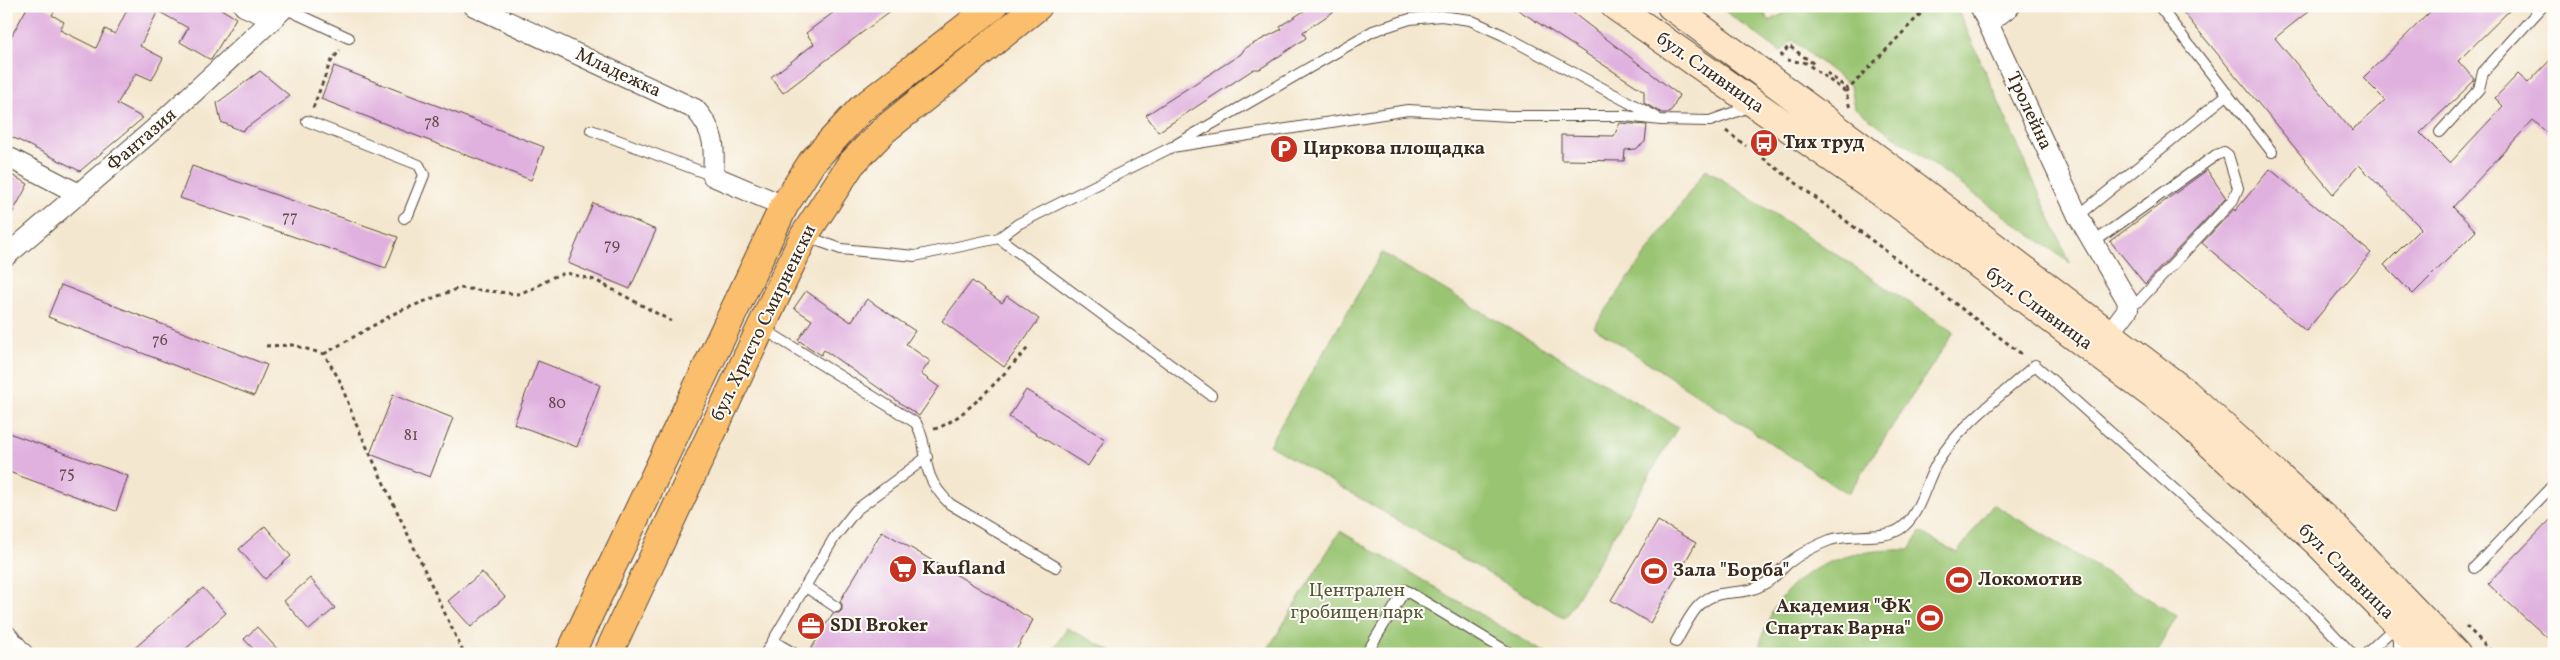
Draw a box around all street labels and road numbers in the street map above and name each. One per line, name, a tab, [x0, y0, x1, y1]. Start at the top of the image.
street label: бул. Сливница	[1651, 26, 1769, 120]
street label: Младежка	[571, 42, 665, 104]
street label: Тролейна	[2000, 68, 2058, 154]
street label: Фантазия	[101, 102, 183, 178]
street label: бул. Христо Смирненски	[705, 220, 823, 426]
street label: бул. Сливница	[1980, 261, 2098, 357]
street label: бул. Сливница	[2292, 518, 2400, 626]

